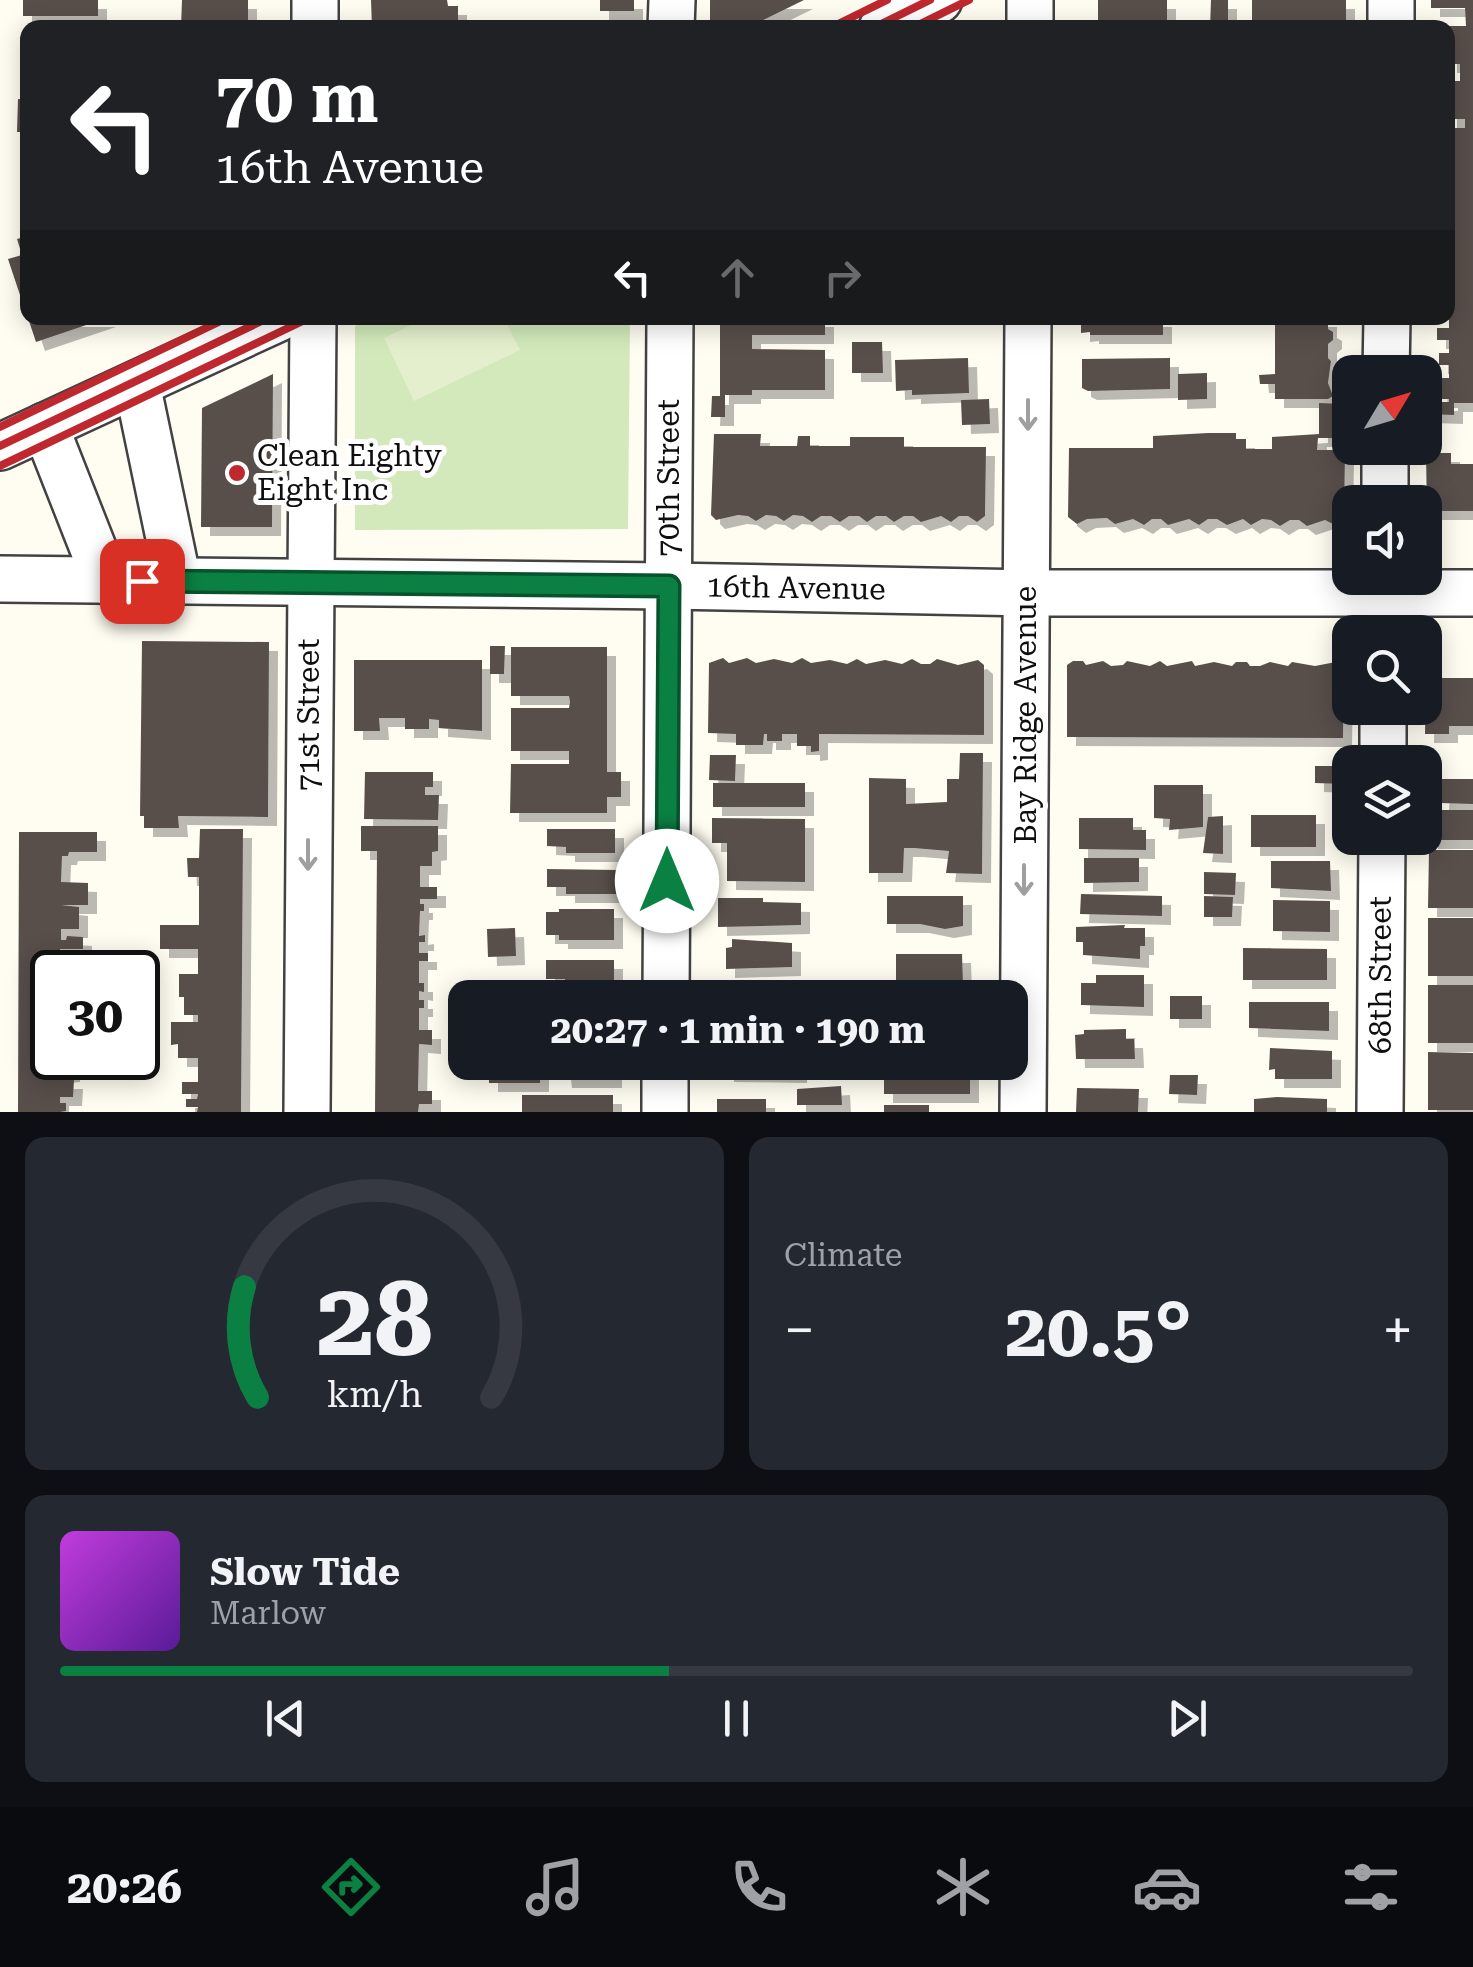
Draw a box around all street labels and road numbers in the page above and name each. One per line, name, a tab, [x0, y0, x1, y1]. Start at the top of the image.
street label: 70th Street	[651, 399, 686, 557]
street label: 16th Avenue	[706, 568, 886, 607]
street label: Bay Ridge Avenue	[1008, 586, 1043, 844]
street label: 71st Street	[291, 639, 326, 791]
street label: 68th Street	[1363, 896, 1398, 1054]

